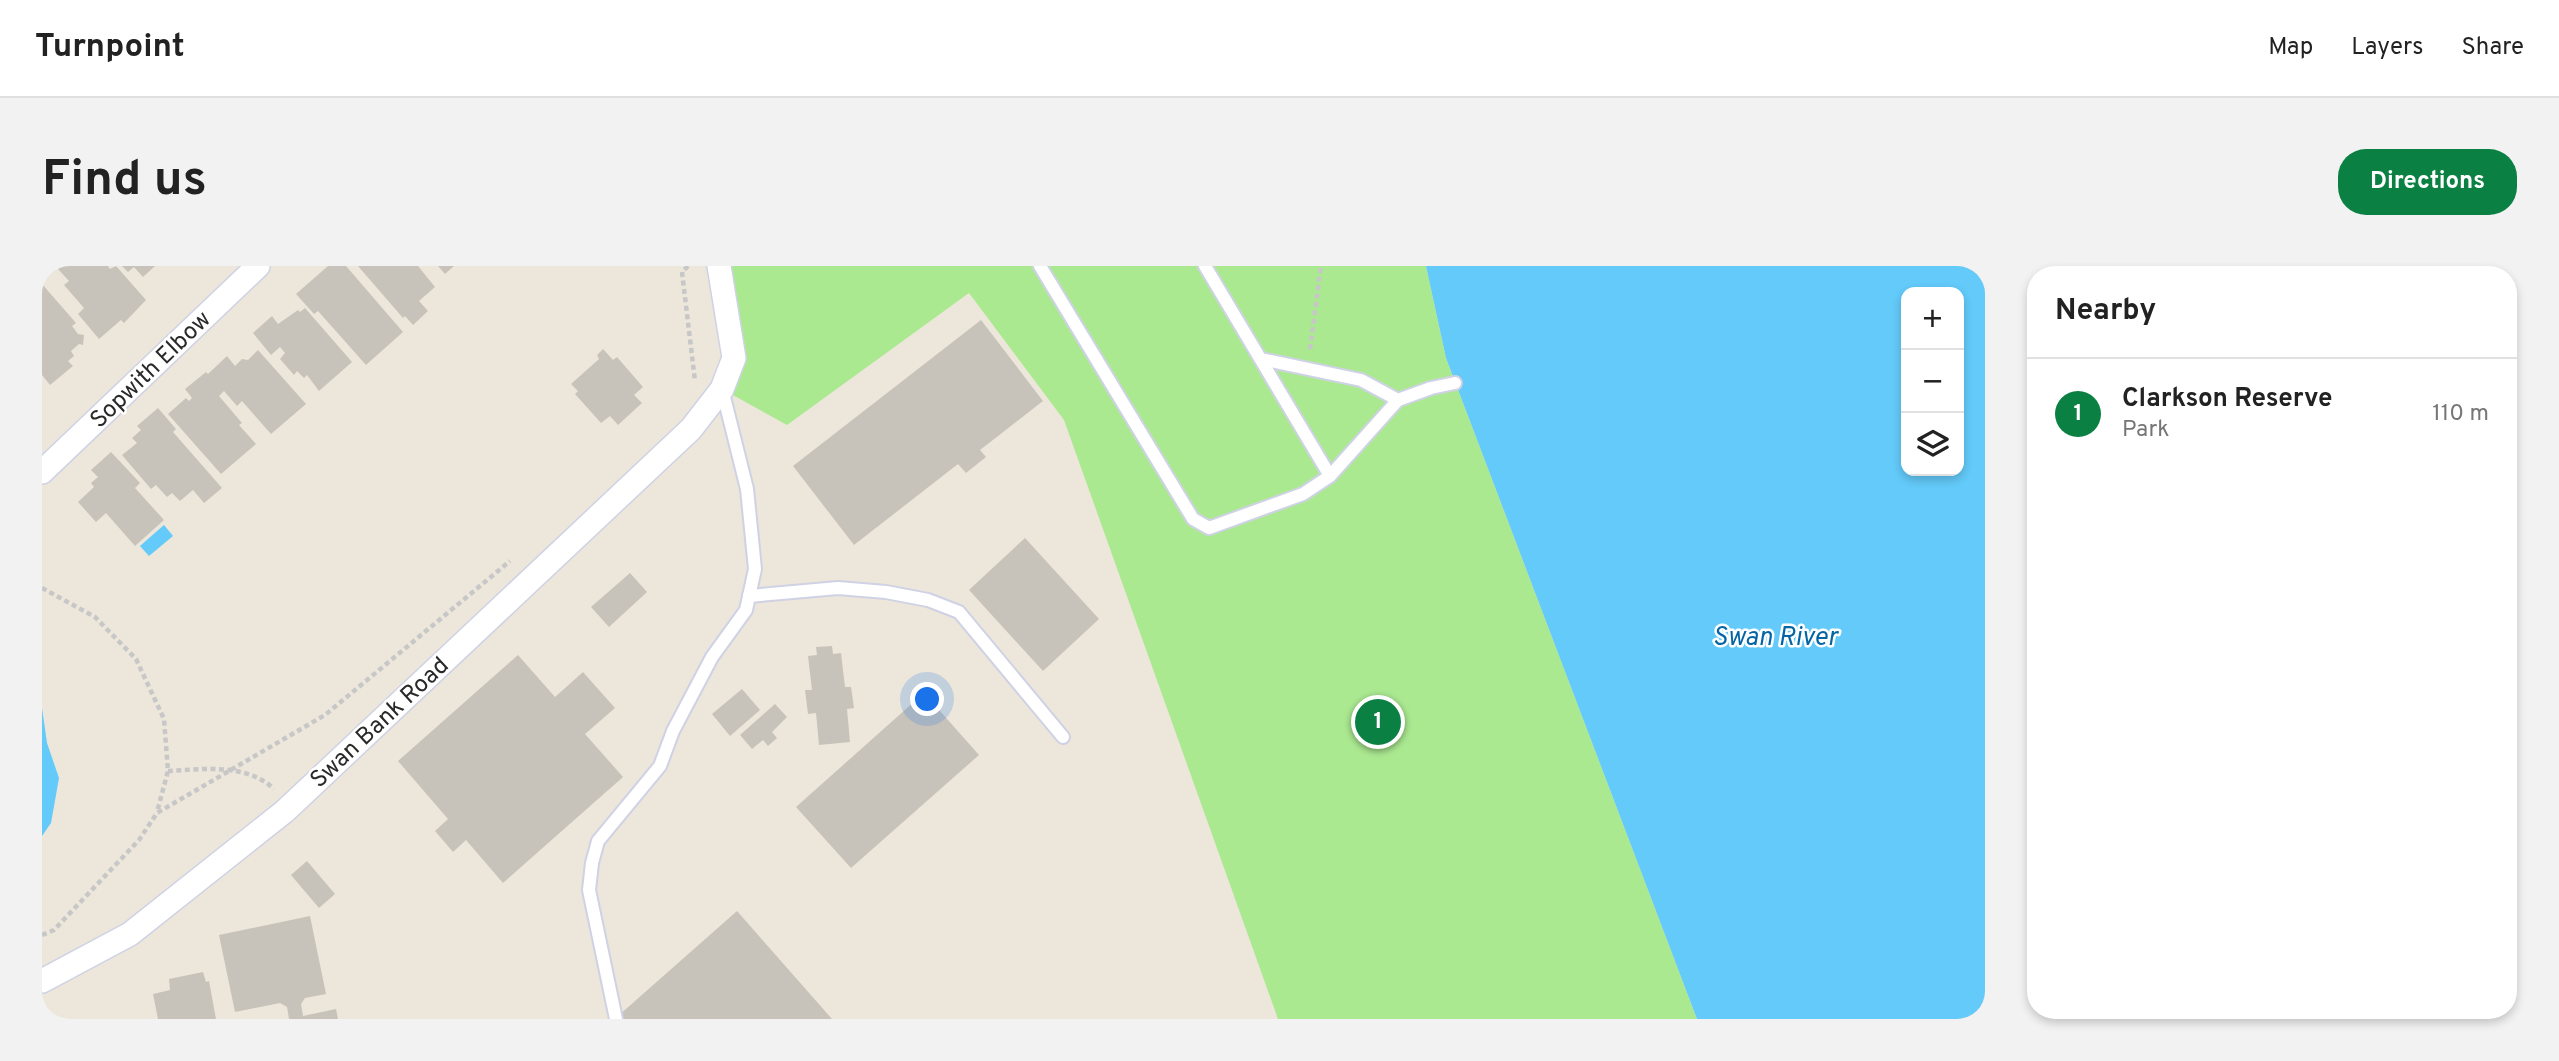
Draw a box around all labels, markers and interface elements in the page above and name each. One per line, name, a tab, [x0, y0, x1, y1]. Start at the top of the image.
text: Turnpoint	[35, 27, 185, 69]
text: Map	[2268, 33, 2313, 63]
text: Layers	[2351, 33, 2423, 63]
text: Share	[2461, 33, 2524, 63]
button: Directions	[2338, 149, 2517, 215]
text: Find us	[42, 151, 207, 213]
map controls	[1901, 287, 1964, 476]
button: +	[1901, 287, 1964, 350]
text: Nearby	[2055, 293, 2156, 330]
street label: Sopwith Elbow	[85, 305, 218, 436]
button: −	[1901, 350, 1964, 413]
text: Clarkson Reserve	[2122, 383, 2333, 416]
text: 1	[2073, 400, 2083, 429]
text: 110 m	[2432, 400, 2489, 429]
button: layers	[1901, 413, 1964, 476]
text: Park	[2122, 416, 2169, 445]
water label: Swan River	[1713, 622, 1839, 655]
street label: Swan Bank Road	[305, 651, 456, 795]
your location	[910, 682, 944, 716]
pin: 1	[1355, 696, 1401, 748]

